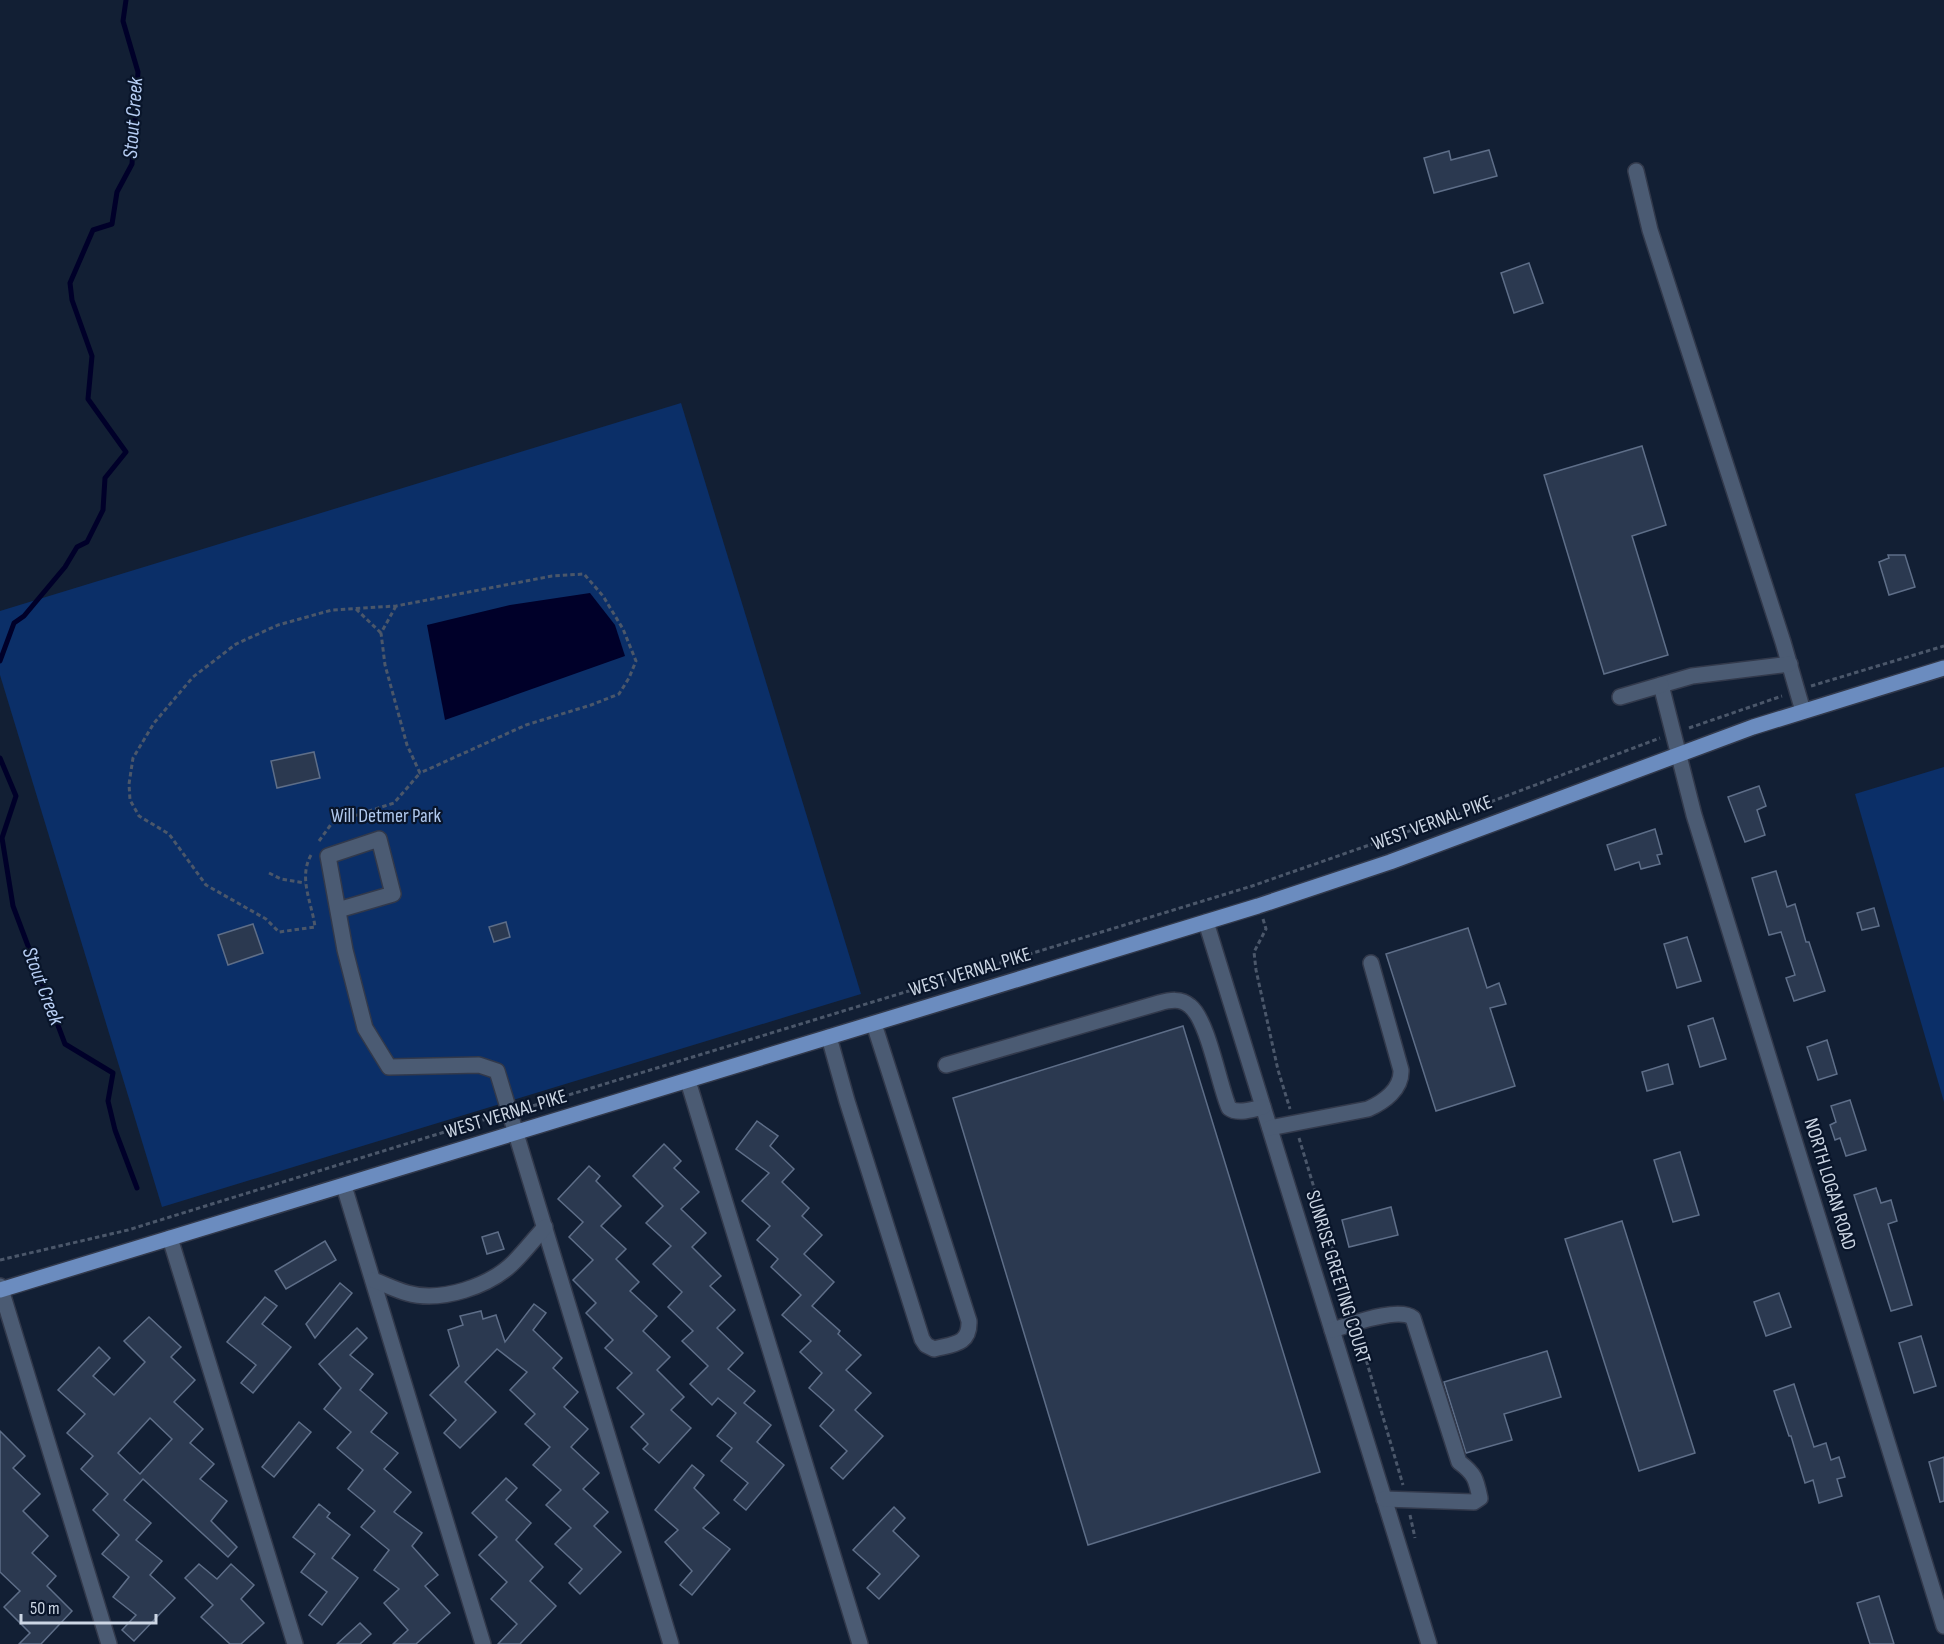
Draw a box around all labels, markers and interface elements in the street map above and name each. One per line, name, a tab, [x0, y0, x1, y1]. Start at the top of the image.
water label: Stout Creek	[118, 75, 148, 159]
street label: WEST VERNAL PIKE	[1368, 790, 1496, 856]
park label: Will Detmer Park	[331, 804, 442, 828]
street label: WEST VERNAL PIKE	[906, 942, 1034, 1002]
water label: Stout Creek	[17, 944, 70, 1030]
street label: WEST VERNAL PIKE	[442, 1084, 570, 1144]
street label: NORTH LOGAN ROAD	[1799, 1115, 1861, 1253]
street label: SUNRISE GREETING COURT	[1300, 1188, 1376, 1366]
scale bar	[21, 1587, 156, 1625]
text: 50 m	[30, 1598, 60, 1619]

